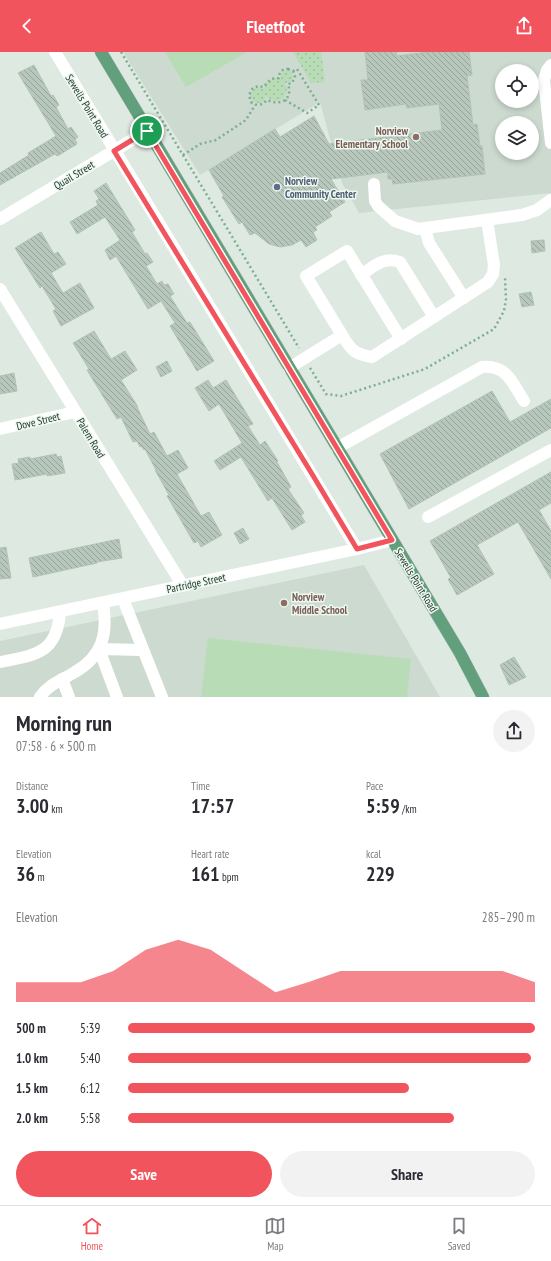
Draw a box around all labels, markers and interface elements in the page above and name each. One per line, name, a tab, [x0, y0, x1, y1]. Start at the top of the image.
icon: back	[16, 15, 38, 37]
text: Fleetfoot	[246, 15, 305, 38]
icon: share	[513, 15, 535, 37]
map controls	[495, 64, 539, 160]
button: locate	[495, 64, 539, 108]
street label: Sewells Point Road	[62, 72, 112, 141]
pin	[130, 114, 164, 148]
button: layers	[495, 116, 539, 160]
icon: arrive	[136, 120, 158, 142]
place label: Norview Elementary School	[336, 124, 408, 151]
marker: Norview Elementary School	[411, 132, 421, 142]
street label: Quail Street	[51, 157, 97, 193]
place label: Norview Community Center	[285, 174, 357, 201]
marker: Norview Community Center	[272, 182, 282, 192]
street label: Dove Street	[15, 409, 61, 433]
street label: Palem Road	[74, 415, 109, 461]
street label: Sewells Point Road	[391, 546, 441, 615]
street label: Partridge Street	[165, 570, 227, 596]
place label: Norview Middle School	[292, 590, 348, 617]
marker: Norview Middle School	[279, 598, 289, 608]
text: Morning run	[16, 709, 112, 737]
button: share	[493, 710, 535, 752]
text: 07:58 · 6 × 500 m	[16, 738, 96, 755]
text: Distance	[16, 779, 48, 793]
text: Time	[191, 779, 210, 793]
text: Pace	[366, 779, 383, 793]
text: 3.00	[16, 793, 49, 819]
text: 17:57	[191, 793, 234, 819]
text: 5:59	[366, 793, 400, 819]
text: km	[49, 802, 63, 816]
text: /km	[400, 802, 417, 816]
text: Elevation	[16, 847, 51, 861]
text: Heart rate	[191, 847, 229, 861]
text: kcal	[366, 847, 381, 861]
text: 36	[16, 861, 35, 887]
text: 161	[191, 861, 220, 887]
text: 229	[366, 861, 395, 887]
text: m	[35, 870, 45, 884]
text: bpm	[220, 870, 239, 884]
text: Elevation	[16, 909, 58, 926]
text: 285–290 m	[482, 909, 535, 926]
text: 500 m	[16, 1020, 46, 1037]
text: 5:39	[80, 1020, 100, 1037]
text: 1.0 km	[16, 1050, 48, 1067]
text: 5:40	[80, 1050, 100, 1067]
text: 1.5 km	[16, 1080, 48, 1097]
text: 6:12	[80, 1080, 100, 1097]
text: 2.0 km	[16, 1110, 48, 1127]
text: 5:58	[80, 1110, 100, 1127]
button: Save	[16, 1151, 272, 1197]
button: Share	[280, 1151, 535, 1197]
tab: Home	[81, 1215, 103, 1253]
tab: Map	[264, 1215, 286, 1253]
tab: Saved	[448, 1215, 470, 1253]

